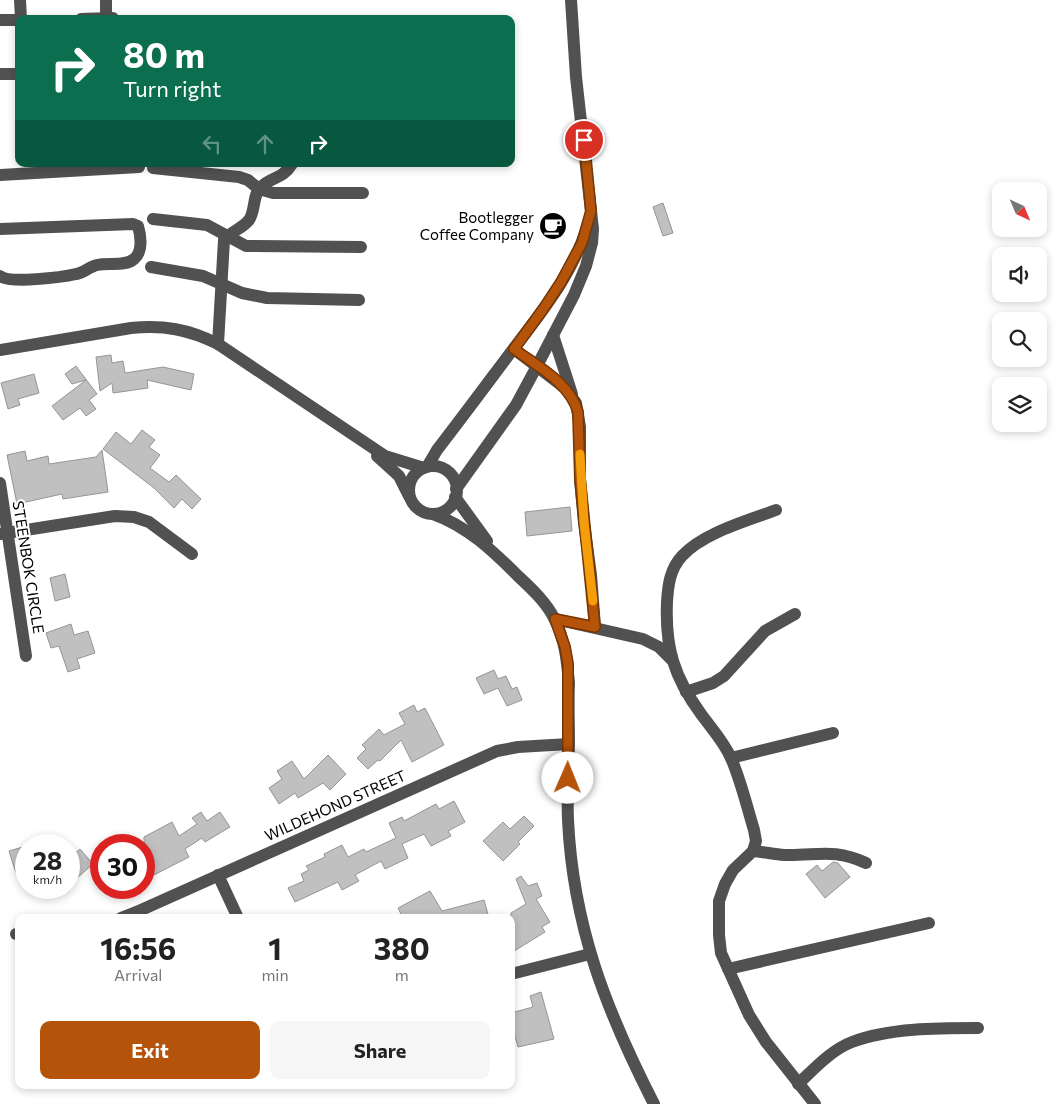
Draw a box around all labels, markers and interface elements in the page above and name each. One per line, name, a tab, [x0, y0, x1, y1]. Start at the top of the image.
text: 80 m	[123, 32, 205, 75]
icon: right	[40, 35, 105, 100]
text: Turn right	[123, 75, 221, 102]
pin	[563, 119, 605, 161]
icon: arrive	[570, 126, 598, 154]
icon: left	[198, 130, 226, 158]
icon: ahead	[251, 130, 279, 158]
icon: right	[304, 130, 332, 158]
north arrow	[992, 182, 1048, 238]
map controls	[992, 182, 1047, 432]
place label: Bootlegger Coffee Company	[420, 208, 534, 243]
cafe icon: Bootlegger Coffee Company	[538, 211, 568, 241]
button: sound	[992, 247, 1047, 302]
button: search	[992, 312, 1047, 367]
button: layers	[992, 377, 1047, 432]
street label: STEENBOK CIRCLE	[10, 499, 48, 635]
position arrow	[541, 751, 593, 803]
street label: WILDEHOND STREET	[262, 766, 409, 844]
speed limit sign: 30	[90, 834, 155, 899]
text: 28	[33, 845, 62, 875]
text: km/h	[33, 872, 62, 886]
text: 16:56	[100, 929, 176, 966]
text: 1	[268, 929, 282, 966]
text: 380	[374, 929, 430, 966]
text: Arrival	[114, 965, 162, 984]
text: min	[261, 965, 289, 984]
text: m	[395, 965, 409, 984]
button: Exit	[40, 1021, 260, 1079]
button: Share	[270, 1021, 490, 1079]

